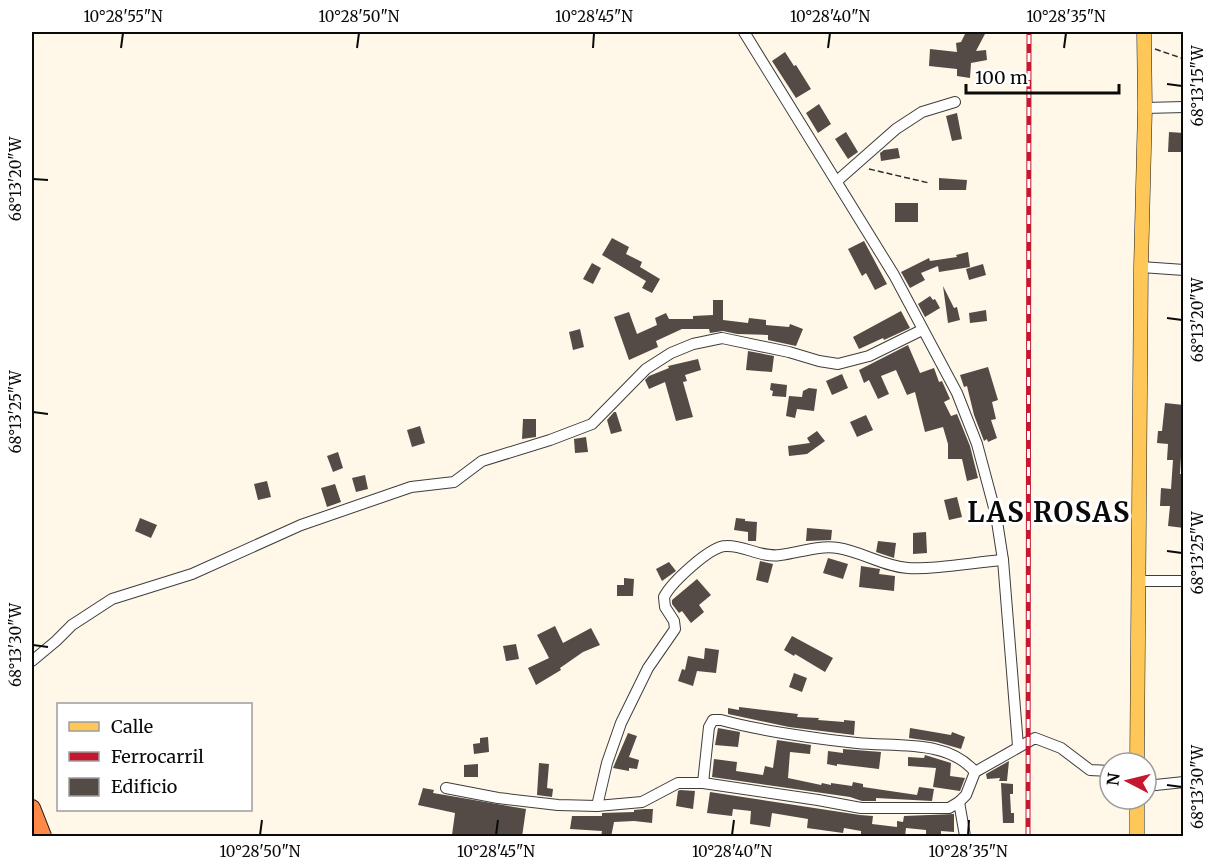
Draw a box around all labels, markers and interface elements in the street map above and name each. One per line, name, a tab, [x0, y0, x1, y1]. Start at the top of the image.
text: 10°28'55"N	[83, 7, 163, 26]
text: 10°28'50"N	[319, 7, 400, 26]
text: 10°28'45"N	[555, 7, 633, 26]
text: 10°28'40"N	[790, 7, 870, 26]
text: 10°28'35"N	[1026, 7, 1106, 26]
text: 68°13'15"W	[1188, 45, 1207, 126]
scale bar	[966, 57, 1119, 95]
text: 100 m	[975, 66, 1028, 89]
text: 68°13'20"W	[6, 136, 25, 221]
text: 68°13'20"W	[1188, 277, 1207, 362]
text: 68°13'25"W	[6, 370, 25, 453]
district label: LAS ROSAS	[967, 495, 1131, 529]
text: 68°13'25"W	[1188, 511, 1207, 594]
text: 68°13'30"W	[6, 602, 25, 687]
legend	[57, 703, 252, 811]
text: Calle	[111, 715, 153, 738]
text: 68°13'30"W	[1188, 744, 1207, 829]
text: Ferrocarril	[111, 745, 204, 768]
north arrow	[1098, 751, 1158, 811]
text: N	[1102, 771, 1124, 787]
text: Edificio	[111, 775, 177, 798]
text: 10°28'50"N	[220, 842, 301, 861]
text: 10°28'45"N	[457, 842, 535, 861]
text: 10°28'40"N	[692, 842, 772, 861]
text: 10°28'35"N	[928, 842, 1008, 861]

